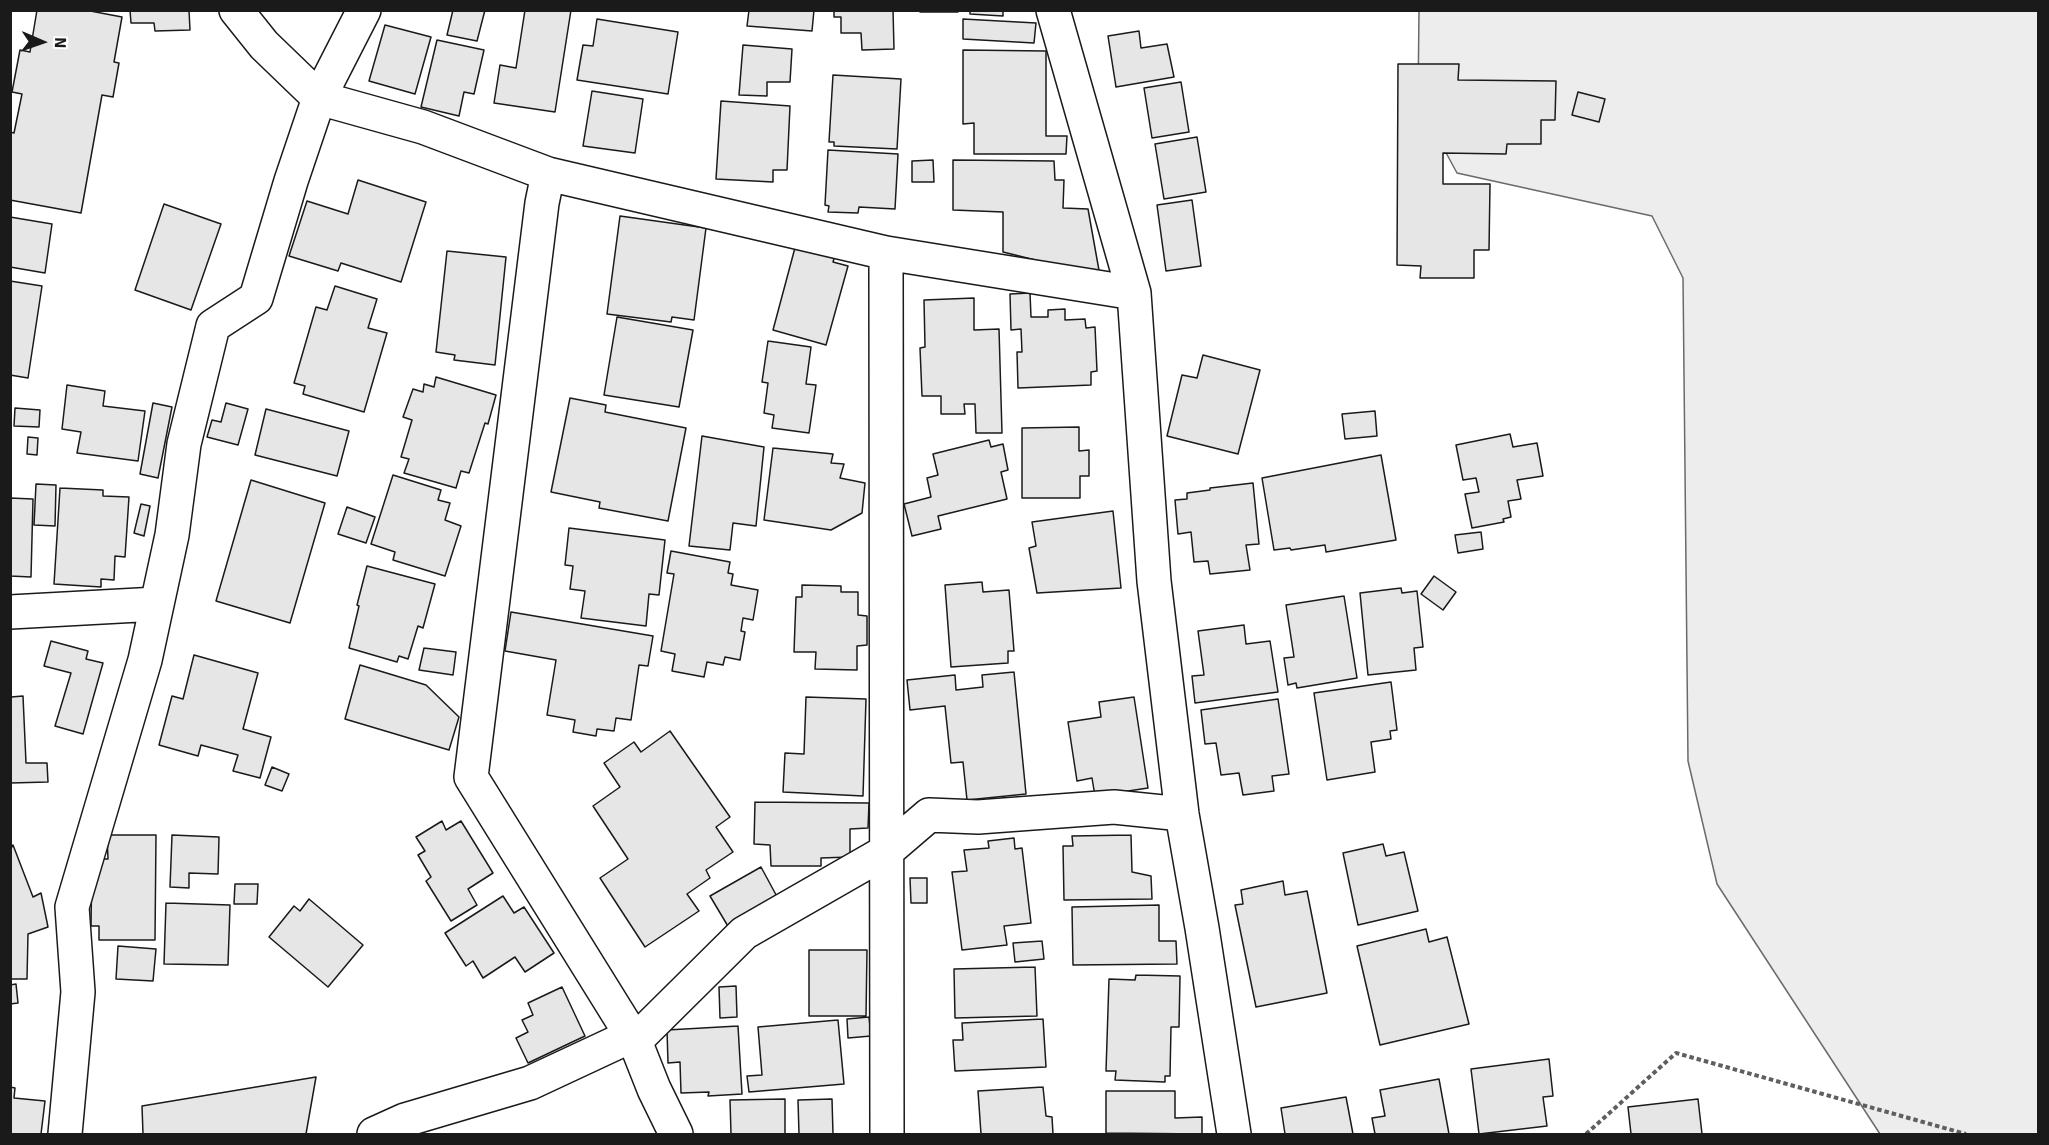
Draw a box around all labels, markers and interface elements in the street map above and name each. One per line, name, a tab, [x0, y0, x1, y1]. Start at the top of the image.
north arrow	[12, 12, 72, 72]
text: N	[50, 37, 70, 49]

